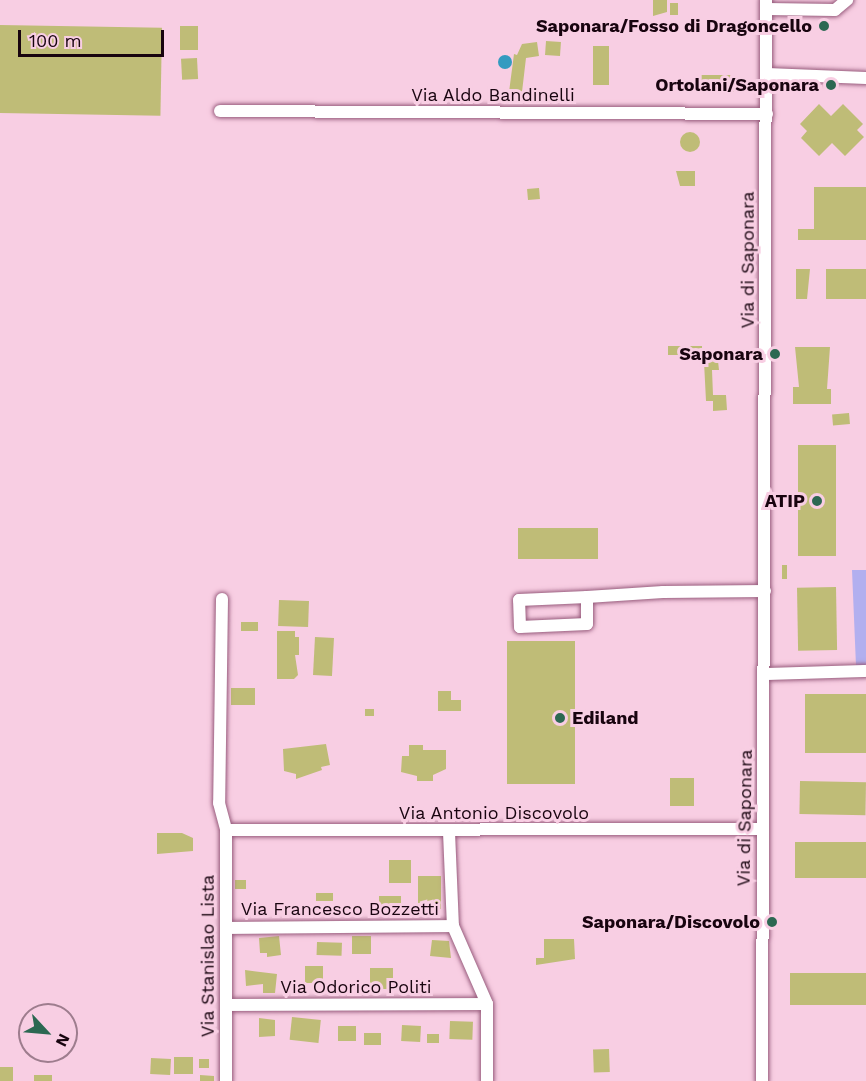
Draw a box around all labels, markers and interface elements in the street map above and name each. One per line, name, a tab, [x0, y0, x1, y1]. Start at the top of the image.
place label: Saponara/Fosso di Dragoncello	[536, 15, 812, 37]
scale bar	[21, 18, 166, 56]
marker: Saponara/Fosso di Dragoncello	[817, 19, 831, 33]
text: 100 m	[29, 30, 82, 51]
place label: Ortolani/Saponara	[655, 74, 819, 96]
marker: Ortolani/Saponara	[824, 78, 838, 92]
street label: Via Aldo Bandinelli	[411, 84, 575, 106]
street label: Via di Saponara	[737, 191, 759, 329]
place label: Saponara	[679, 343, 763, 365]
marker: Saponara	[768, 347, 782, 361]
place label: ATIP	[765, 490, 805, 512]
marker: ATIP	[810, 494, 824, 508]
place label: Ediland	[572, 707, 639, 729]
marker: Ediland	[553, 711, 567, 725]
street label: Via di Saponara	[733, 749, 757, 887]
street label: Via Antonio Discovolo	[398, 802, 590, 824]
street label: Via Stanislao Lista	[197, 875, 219, 1037]
street label: Via Francesco Bozzetti	[241, 898, 439, 920]
place label: Saponara/Discovolo	[582, 911, 760, 933]
marker: Saponara/Discovolo	[765, 915, 779, 929]
street label: Via Odorico Politi	[280, 976, 432, 998]
north arrow	[18, 1003, 78, 1063]
text: N	[52, 1031, 74, 1050]

